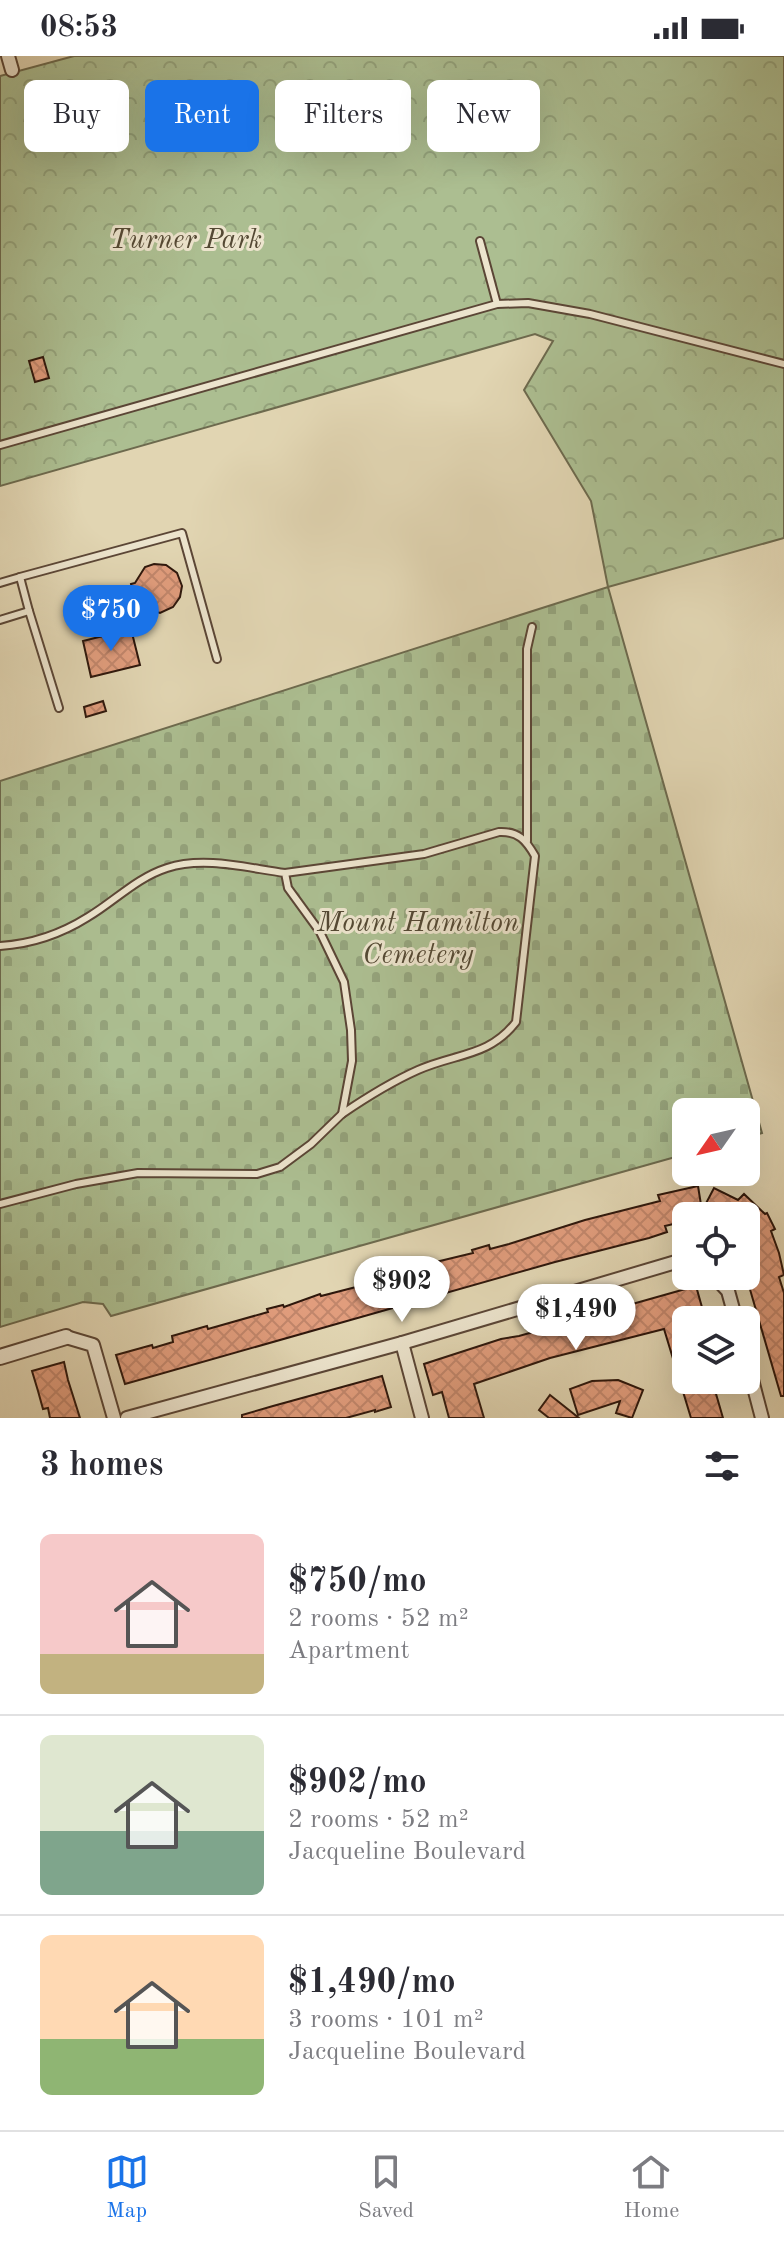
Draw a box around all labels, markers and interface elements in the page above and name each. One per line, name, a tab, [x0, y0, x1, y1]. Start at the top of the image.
text: 08:53	[40, 13, 118, 43]
chip: Buy	[24, 80, 129, 152]
chip: Rent	[145, 80, 259, 152]
chip: Filters	[275, 80, 411, 152]
chip: New	[427, 80, 540, 152]
park label: Turner Park	[110, 227, 262, 255]
pin: $750	[64, 585, 158, 653]
text: $750	[81, 598, 141, 624]
park label: Mount Hamilton Cemetery	[316, 910, 519, 970]
north arrow	[672, 1098, 760, 1186]
map controls	[672, 1098, 760, 1394]
button: locate	[672, 1202, 760, 1290]
pin: $902	[355, 1256, 449, 1324]
text: $902	[372, 1269, 432, 1295]
pin: $1,490	[511, 1284, 641, 1352]
text: $1,490	[535, 1297, 617, 1323]
button: layers	[672, 1306, 760, 1394]
icon: filters	[700, 1444, 744, 1488]
text: 3 homes	[40, 1449, 163, 1483]
text: $750/mo	[288, 1565, 427, 1599]
icon: home	[104, 1566, 200, 1662]
text: 2 rooms · 52 m²	[288, 1606, 469, 1632]
text: Apartment	[288, 1638, 410, 1664]
text: $902/mo	[288, 1766, 427, 1800]
icon: home	[104, 1767, 200, 1863]
text: 2 rooms · 52 m²	[288, 1807, 469, 1833]
text: Jacqueline Boulevard	[288, 1839, 526, 1865]
text: $1,490/mo	[288, 1966, 456, 2000]
icon: home	[104, 1967, 200, 2063]
text: 3 rooms · 101 m²	[288, 2007, 484, 2033]
text: Jacqueline Boulevard	[288, 2039, 526, 2065]
tab: Map	[105, 2150, 149, 2225]
tab: Saved	[358, 2150, 414, 2225]
tab: Home	[623, 2150, 679, 2225]

